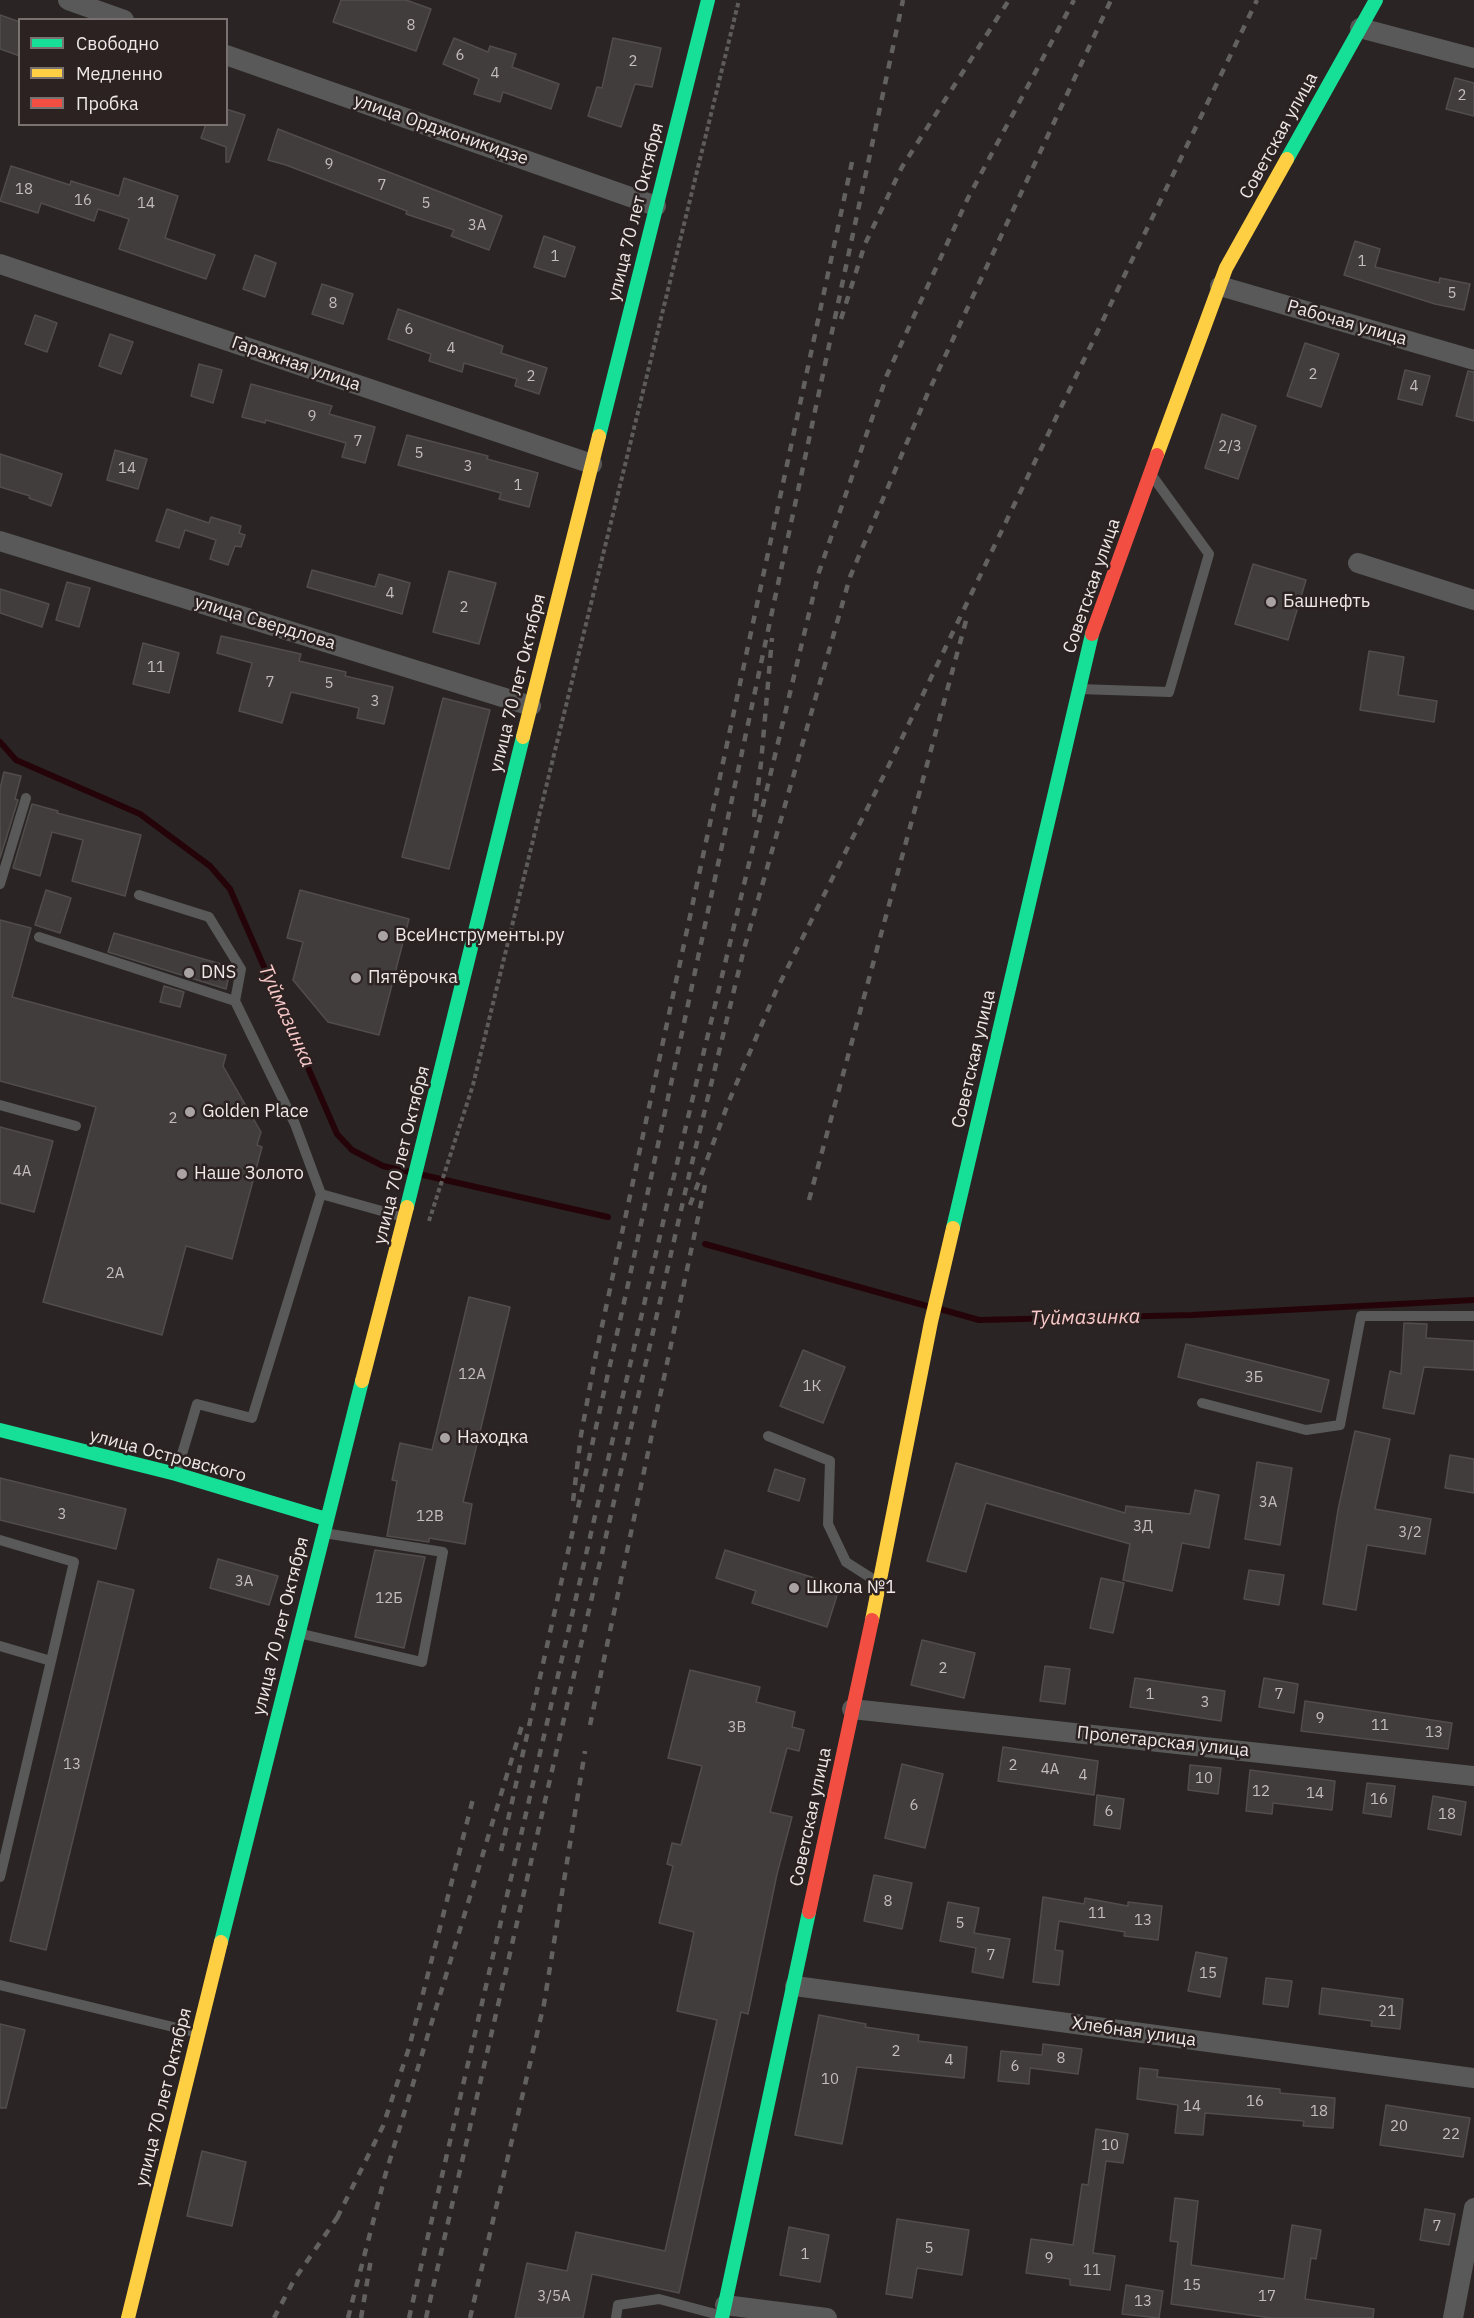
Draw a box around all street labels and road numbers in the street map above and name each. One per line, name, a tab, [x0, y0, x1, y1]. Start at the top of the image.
street label: Советская улица	[1235, 69, 1323, 203]
street label: улица Орджоникидзе	[351, 90, 531, 170]
street label: улица 70 лет Октября	[603, 120, 669, 304]
street label: Рабочая улица	[1285, 296, 1409, 350]
street label: Гаражная улица	[229, 332, 363, 396]
street label: Советская улица	[1059, 516, 1125, 656]
street label: улица Свердлова	[192, 591, 338, 655]
street label: улица 70 лет Октября	[485, 591, 551, 775]
street label: Советская улица	[948, 988, 1000, 1130]
street label: улица 70 лет Октября	[369, 1063, 435, 1247]
street label: улица Островского	[87, 1425, 249, 1487]
street label: улица 70 лет Октября	[248, 1534, 314, 1718]
street label: Пролетарская улица	[1076, 1722, 1250, 1762]
street label: Советская улица	[786, 1746, 836, 1888]
street label: улица 70 лет Октября	[131, 2005, 197, 2189]
street label: Хлебная улица	[1070, 2013, 1198, 2051]

